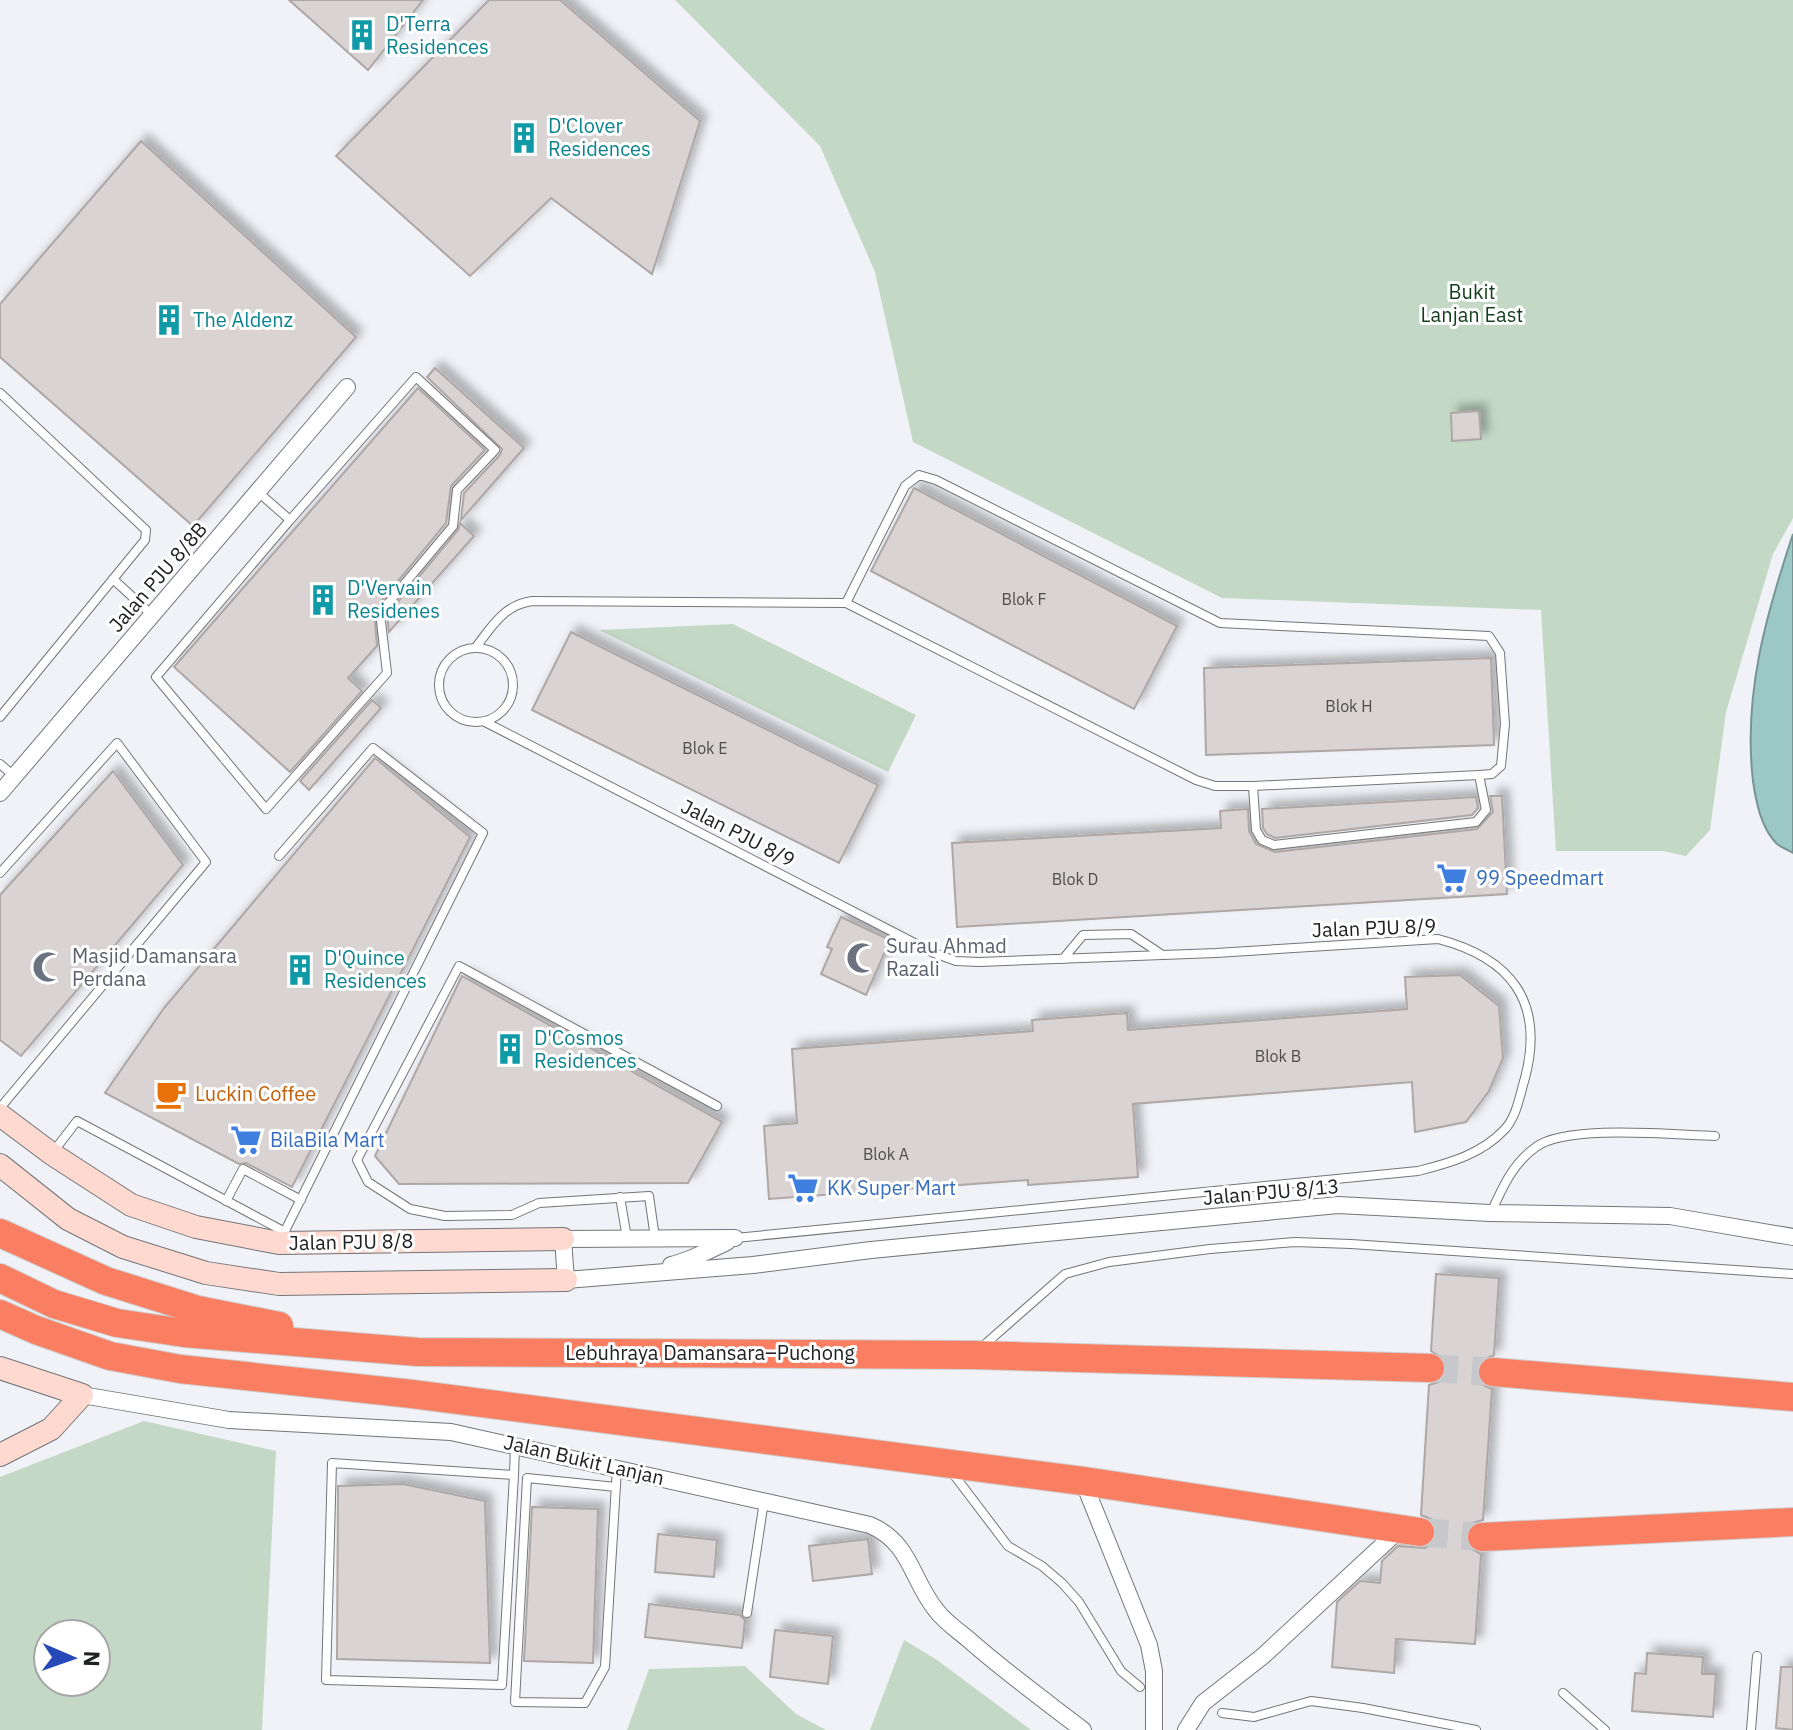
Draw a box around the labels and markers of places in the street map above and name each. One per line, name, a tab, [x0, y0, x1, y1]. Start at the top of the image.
place label: D'Terra Residences	[386, 10, 489, 60]
building icon: D'Terra Residences	[345, 18, 379, 52]
place label: D'Clover Residences	[548, 112, 651, 162]
building icon: D'Clover Residences	[507, 121, 541, 155]
building icon: The Aldenz	[152, 303, 186, 337]
place label: The Aldenz	[193, 306, 293, 333]
place label: D'Vervain Residenes	[347, 574, 440, 624]
building icon: D'Vervain Residenes	[306, 583, 340, 617]
supermarket icon: 99 Speedmart	[1435, 861, 1469, 895]
place label: 99 Speedmart	[1476, 864, 1604, 891]
place label: Surau Ahmad Razali	[886, 932, 1007, 982]
mosque icon: Surau Ahmad Razali	[845, 941, 879, 975]
place label: Masjid Damansara Perdana	[72, 942, 237, 992]
place label: D'Quince Residences	[324, 944, 427, 994]
mosque icon: Masjid Damansara Perdana	[31, 950, 65, 984]
building icon: D'Quince Residences	[283, 953, 317, 987]
place label: D'Cosmos Residences	[534, 1024, 637, 1074]
building icon: D'Cosmos Residences	[493, 1032, 527, 1066]
cafe icon: Luckin Coffee	[154, 1077, 188, 1111]
place label: Luckin Coffee	[195, 1080, 316, 1107]
supermarket icon: BilaBila Mart	[229, 1123, 263, 1157]
place label: BilaBila Mart	[270, 1126, 384, 1153]
supermarket icon: KK Super Mart	[786, 1171, 820, 1205]
place label: KK Super Mart	[827, 1174, 956, 1201]

